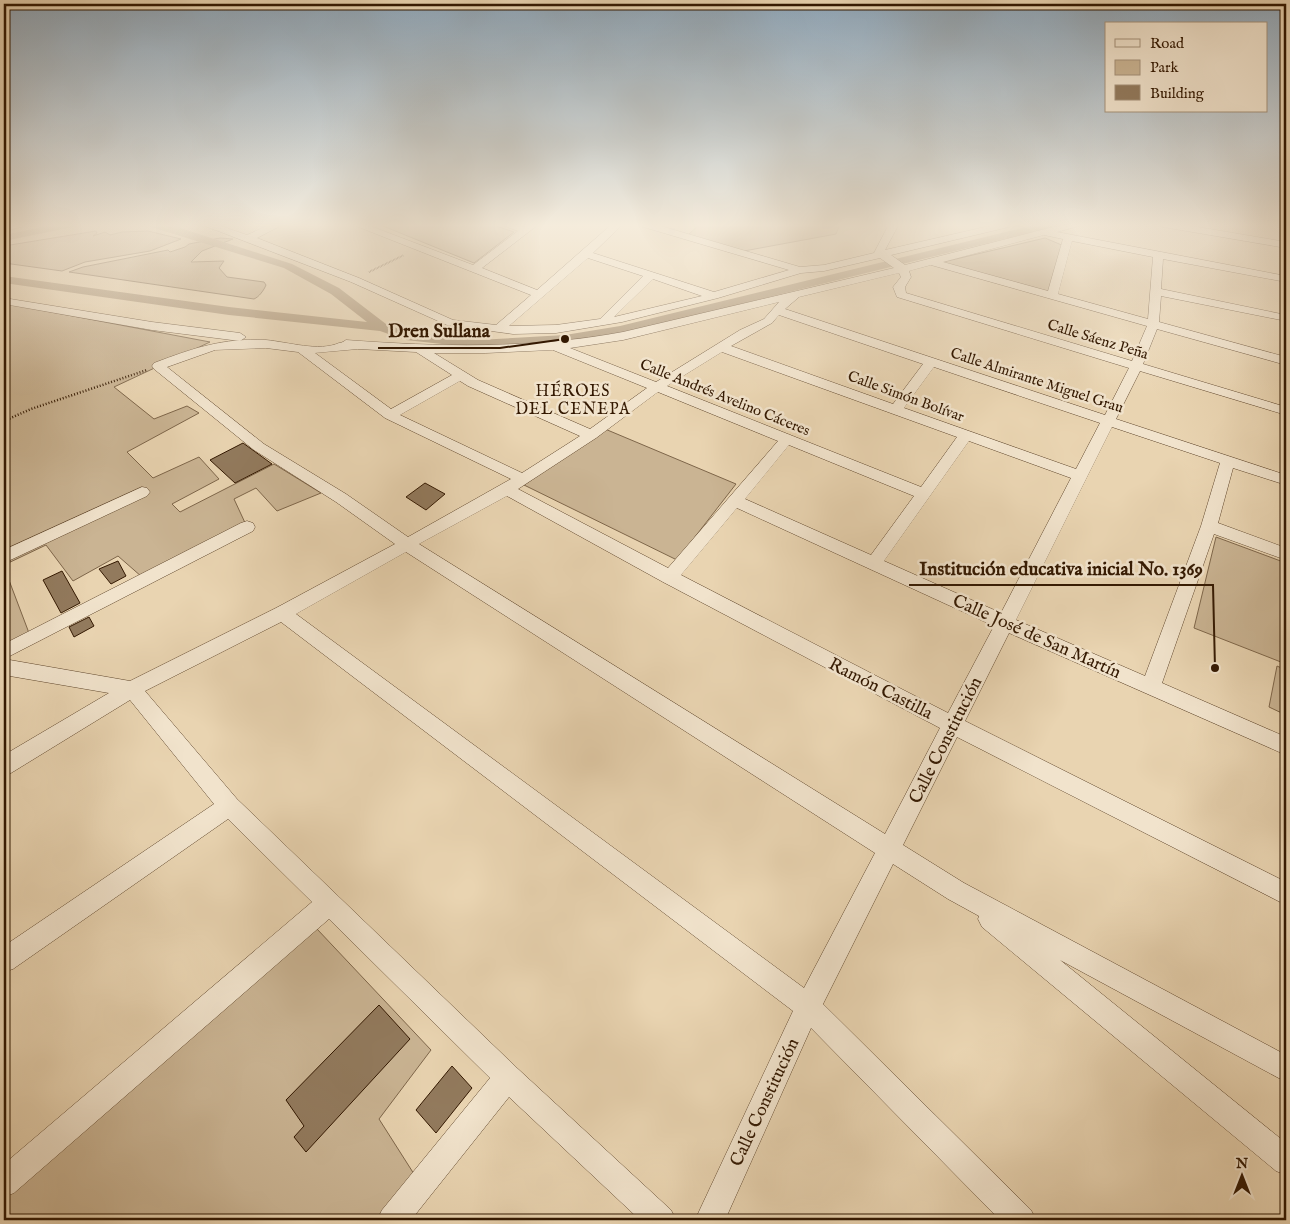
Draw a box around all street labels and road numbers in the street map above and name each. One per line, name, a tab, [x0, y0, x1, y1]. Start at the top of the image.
street label: Calle Sáenz Peña	[1045, 315, 1151, 364]
street label: Calle Almirante Miguel Grau	[948, 344, 1126, 417]
street label: Calle Andrés Avelino Cáceres	[637, 355, 813, 440]
street label: Calle Simón Bolívar	[845, 367, 967, 427]
street label: Calle José de San Martín	[949, 590, 1125, 685]
street label: Ramón Castilla	[824, 653, 937, 726]
street label: Calle Constitución	[904, 673, 988, 808]
street label: Calle Constitución	[726, 1034, 805, 1171]

